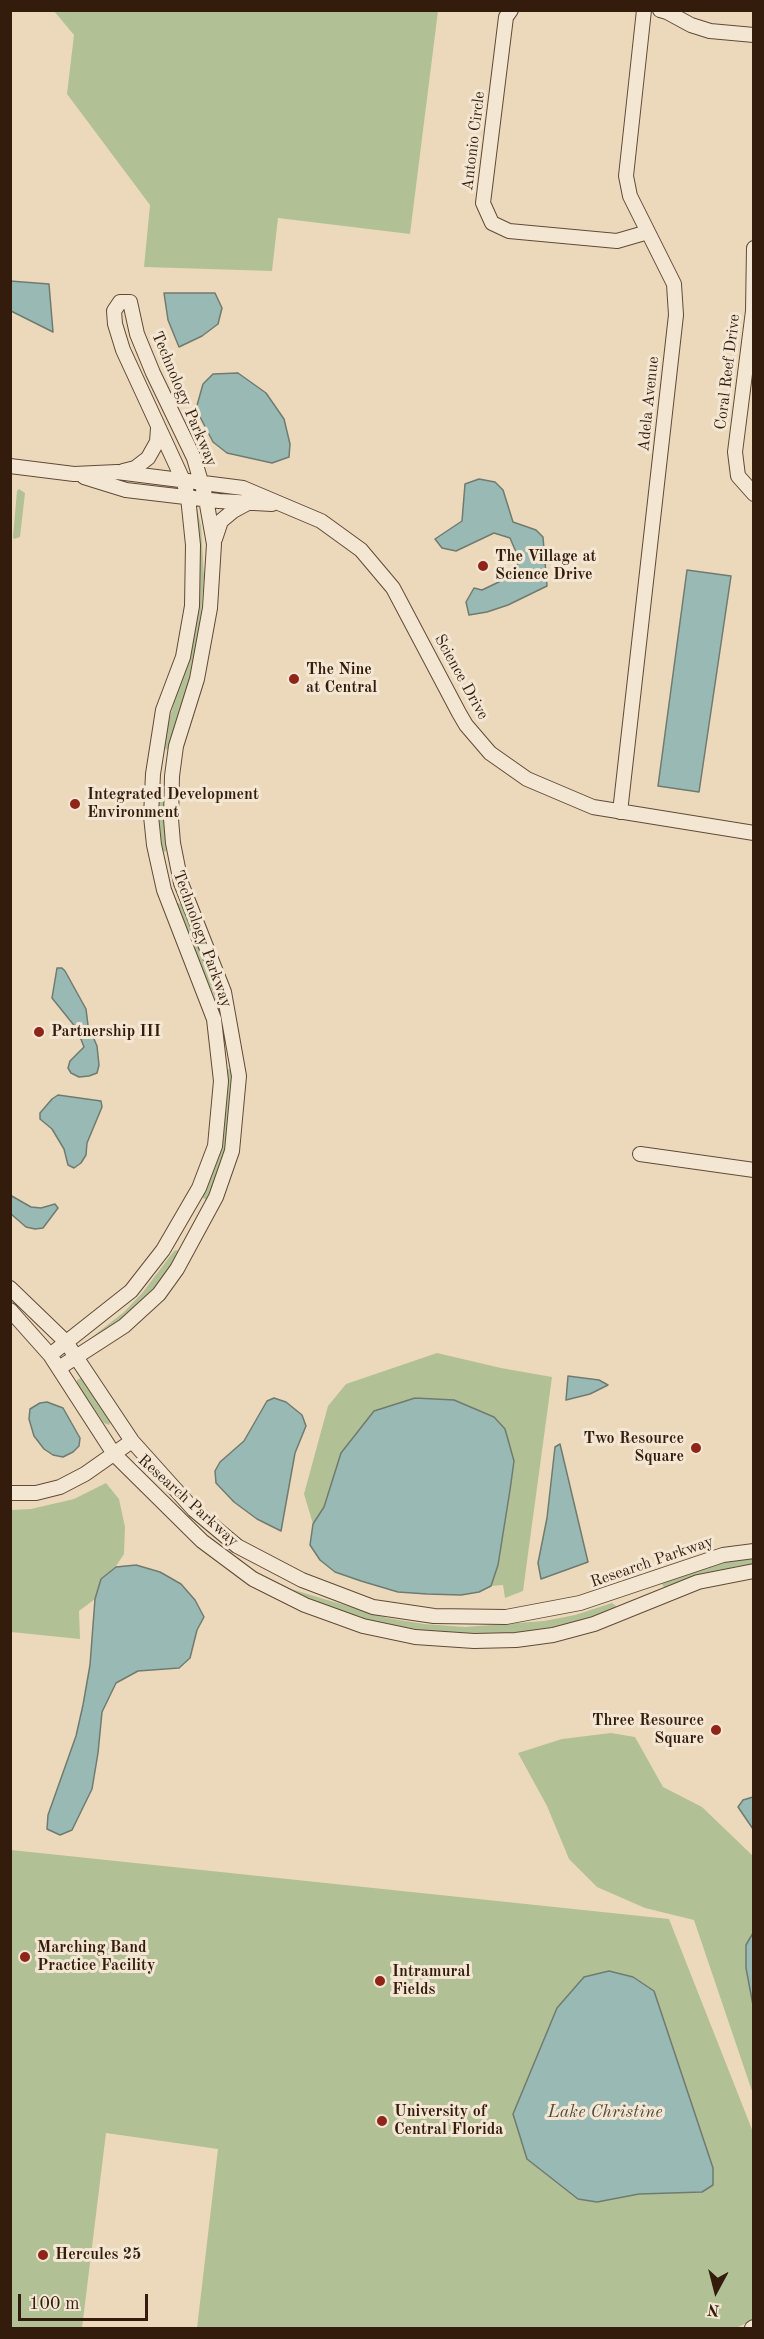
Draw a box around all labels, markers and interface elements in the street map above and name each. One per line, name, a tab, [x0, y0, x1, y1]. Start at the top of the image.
street label: Antonio Circle	[458, 90, 490, 192]
street label: Coral Reef Drive	[711, 313, 745, 431]
street label: Technology Parkway	[147, 329, 221, 469]
street label: Adela Avenue	[634, 356, 664, 452]
place label: The Village at Science Drive	[495, 547, 596, 585]
marker: The Village at Science Drive	[476, 559, 490, 573]
street label: Science Drive	[430, 631, 492, 723]
place label: The Nine at Central	[306, 660, 377, 698]
marker: The Nine at Central	[287, 672, 301, 686]
place label: Integrated Development Environment	[87, 785, 259, 823]
marker: Integrated Development Environment	[68, 797, 82, 811]
street label: Technology Parkway	[168, 868, 236, 1010]
place label: Partnership III	[51, 1022, 161, 1042]
marker: Partnership III	[32, 1025, 46, 1039]
place label: Two Resource Square	[584, 1429, 684, 1467]
marker: Two Resource Square	[689, 1441, 703, 1455]
street label: Research Parkway	[134, 1451, 242, 1551]
street label: Research Parkway	[588, 1532, 716, 1592]
place label: Three Resource Square	[592, 1711, 704, 1749]
marker: Three Resource Square	[709, 1723, 723, 1737]
place label: Marching Band Practice Facility	[37, 1938, 155, 1976]
marker: Marching Band Practice Facility	[18, 1950, 32, 1964]
place label: Intramural Fields	[392, 1962, 470, 2000]
marker: Intramural Fields	[373, 1974, 387, 1988]
water label: Lake Christine	[547, 2101, 663, 2123]
place label: University of Central Florida	[394, 2102, 503, 2140]
marker: University of Central Florida	[375, 2114, 389, 2128]
place label: Hercules 25	[55, 2245, 141, 2265]
marker: Hercules 25	[36, 2248, 50, 2262]
north arrow	[686, 2261, 746, 2321]
scale bar	[21, 2282, 152, 2320]
text: 100 m	[29, 2295, 80, 2313]
text: N	[707, 2300, 721, 2318]

